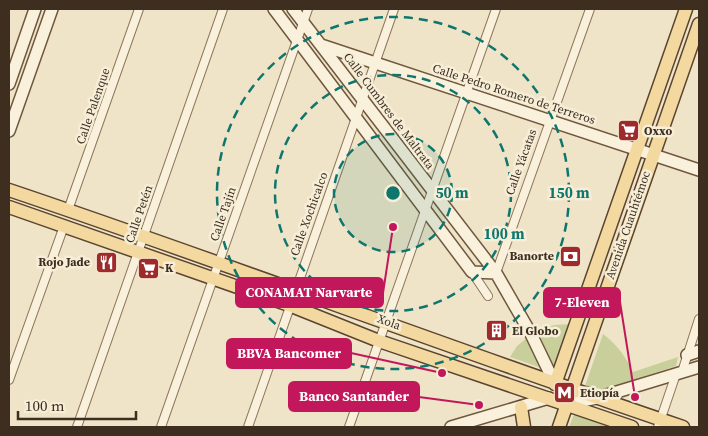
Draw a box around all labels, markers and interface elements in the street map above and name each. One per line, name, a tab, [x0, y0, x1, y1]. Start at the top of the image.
street label: Calle Cumbres de Maltrata	[340, 49, 439, 173]
street label: Calle Pedro Romero de Terreros	[431, 60, 597, 128]
street label: Calle Palenque	[72, 66, 114, 146]
supermarket icon: Oxxo	[616, 119, 640, 143]
place label: Oxxo	[644, 123, 672, 139]
street label: Calle Yácatas	[502, 127, 540, 197]
street label: Calle Xochicalco	[286, 169, 332, 258]
street label: Avenida Cuauhtémoc	[602, 169, 654, 281]
text: 50 m	[435, 182, 469, 203]
text: 150 m	[548, 182, 590, 203]
street label: Calle Petén	[122, 183, 156, 245]
centre of rings	[384, 184, 402, 202]
street label: Calle Tajín	[206, 185, 240, 243]
text: 100 m	[483, 223, 525, 244]
bank icon: Banorte	[558, 244, 582, 268]
place label: Banorte	[510, 248, 554, 264]
restaurant icon: Rojo Jade	[94, 250, 118, 274]
place label: Rojo Jade	[38, 254, 90, 270]
supermarket icon: K	[137, 256, 161, 280]
place label: K	[165, 260, 174, 276]
callout: CONAMAT Narvarte	[236, 278, 383, 307]
text: CONAMAT Narvarte	[246, 282, 372, 302]
callout: 7-Eleven	[544, 288, 620, 317]
text: 7-Eleven	[554, 292, 610, 312]
street label: Xola	[375, 310, 404, 334]
building icon: El Globo	[484, 319, 508, 343]
place label: El Globo	[512, 323, 559, 339]
callout: BBVA Bancomer	[227, 339, 351, 368]
text: BBVA Bancomer	[237, 343, 342, 363]
metro station icon: Etiopía	[552, 381, 576, 405]
callout: Banco Santander	[289, 382, 419, 411]
place label: Etiopía	[580, 385, 620, 401]
text: Banco Santander	[299, 386, 409, 406]
scale bar	[18, 388, 135, 420]
text: 100 m	[25, 395, 65, 416]

